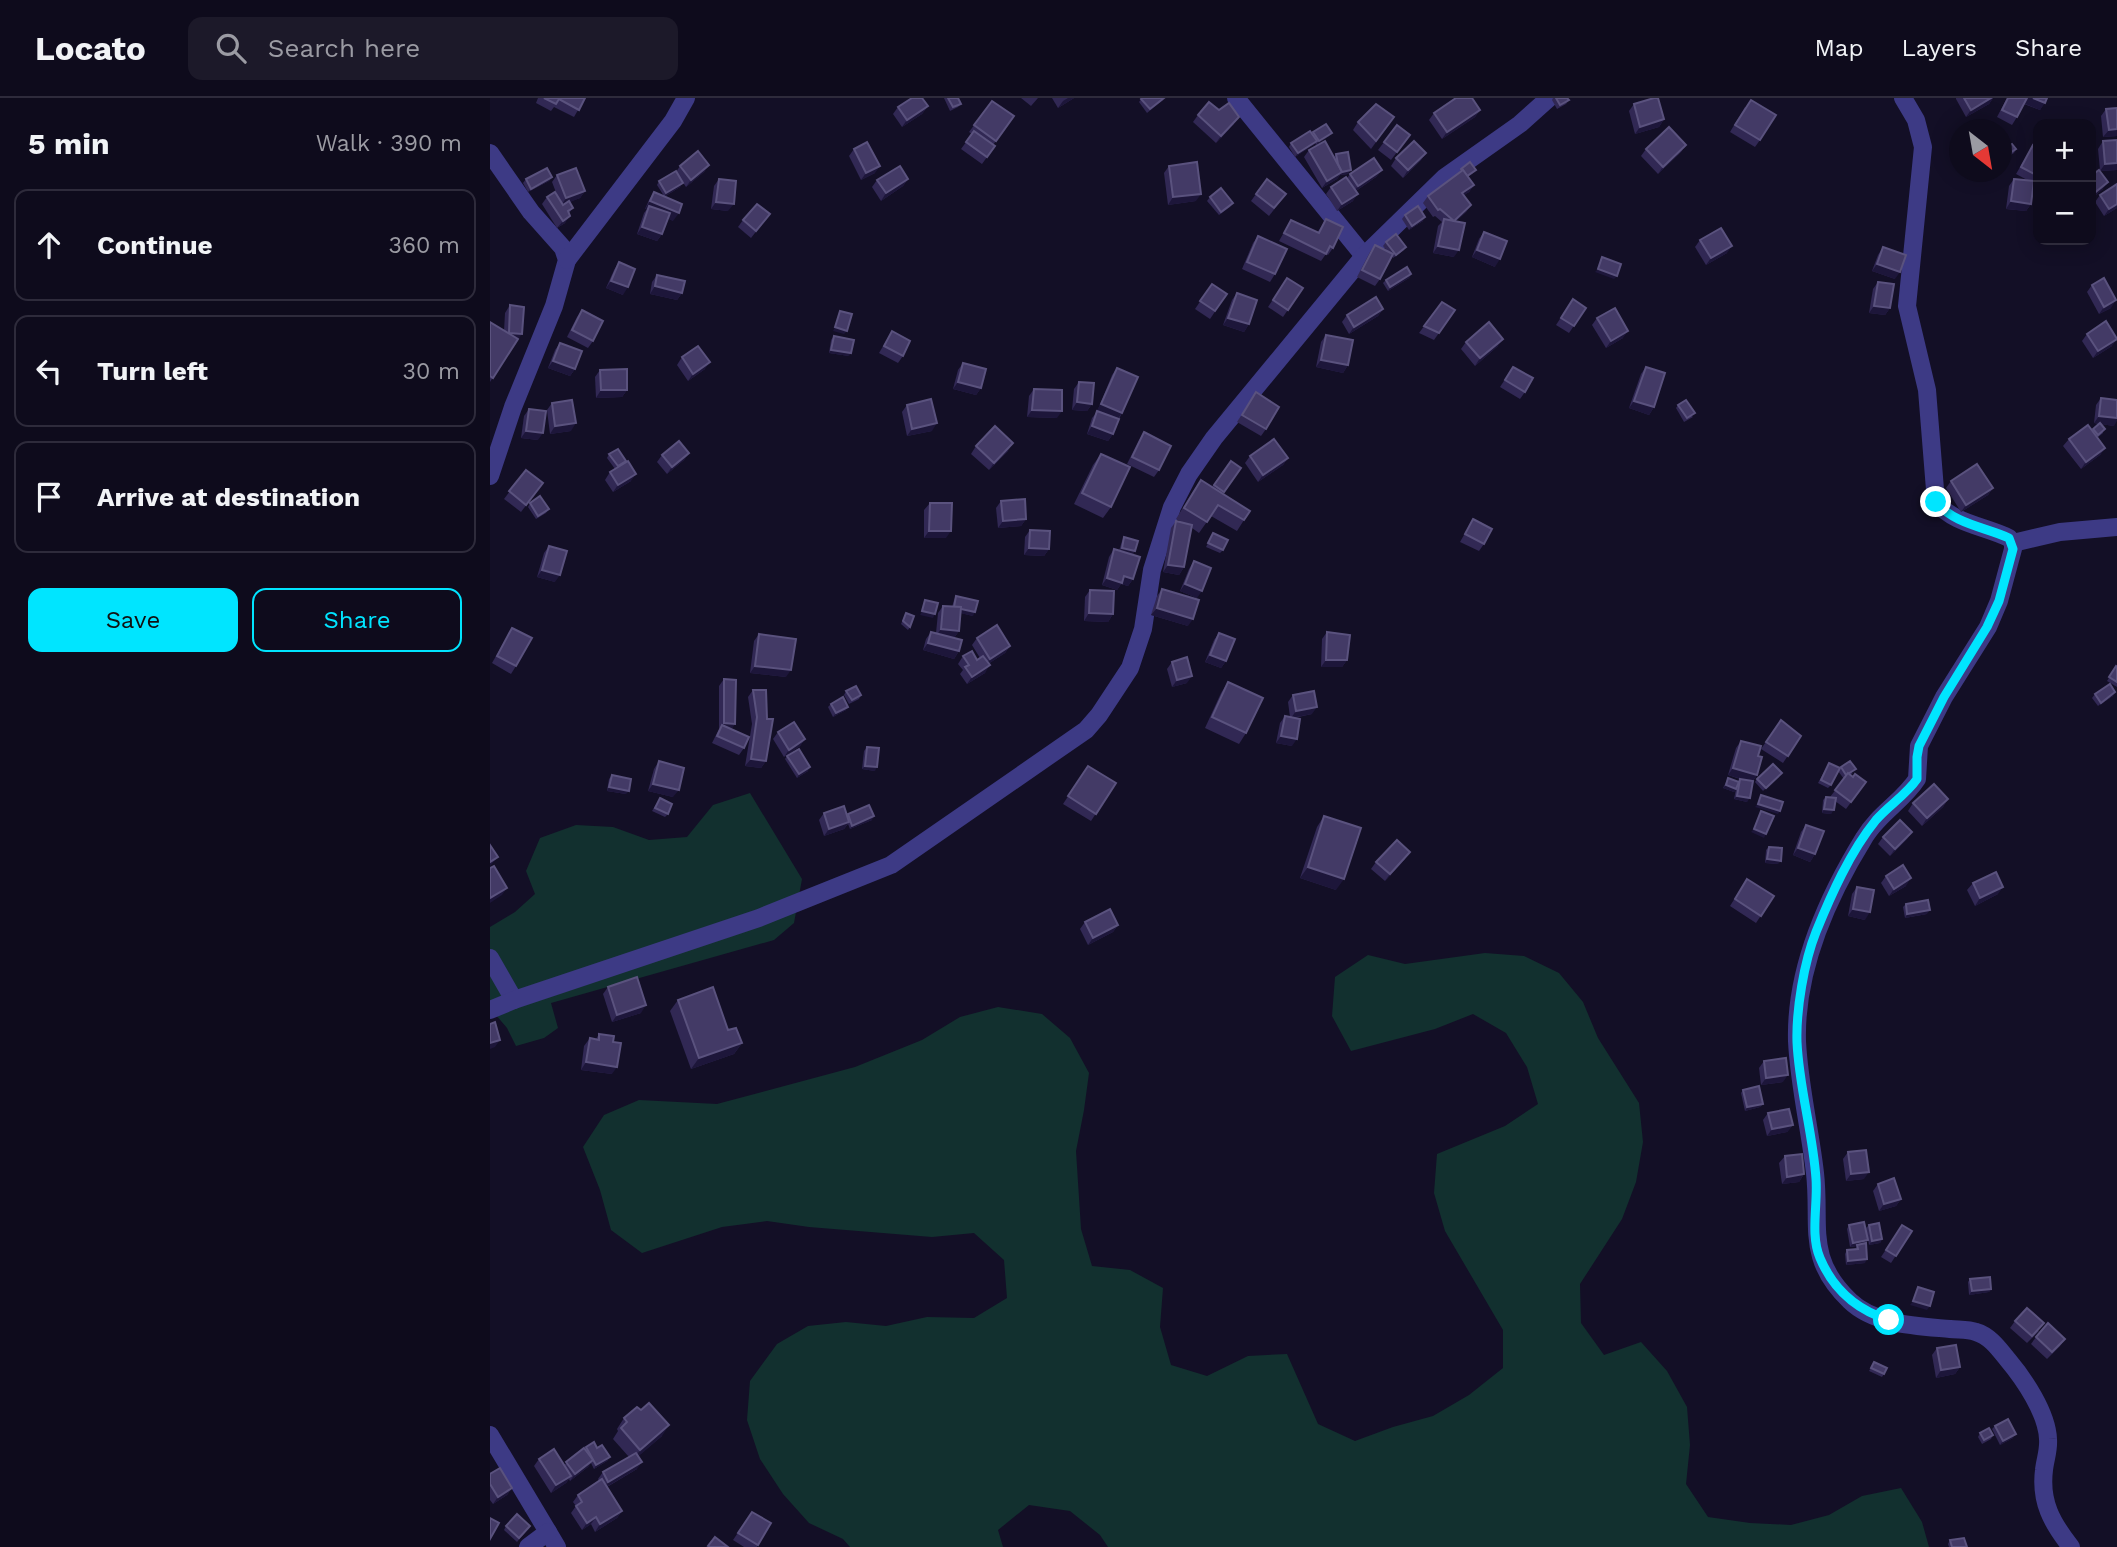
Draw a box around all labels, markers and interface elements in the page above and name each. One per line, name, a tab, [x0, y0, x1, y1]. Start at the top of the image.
search box	[188, 17, 678, 80]
text: Locato	[35, 29, 146, 68]
icon: search	[212, 29, 250, 67]
text: Search here	[268, 33, 420, 63]
text: Map	[1815, 34, 1863, 62]
text: Layers	[1901, 34, 1977, 62]
text: Share	[2015, 34, 2082, 62]
north arrow	[1949, 119, 2012, 182]
map controls	[2033, 119, 2096, 245]
button: +	[2033, 119, 2096, 182]
text: 5 min	[28, 126, 110, 161]
text: Walk · 390 m	[316, 130, 462, 157]
button: −	[2033, 182, 2096, 245]
icon: ahead	[30, 226, 68, 264]
text: Continue	[97, 230, 213, 260]
text: 360 m	[389, 232, 460, 259]
icon: left	[30, 352, 68, 390]
text: Turn left	[97, 356, 208, 386]
text: 30 m	[403, 358, 460, 385]
icon: arrive	[30, 478, 68, 516]
text: Arrive at destination	[97, 482, 360, 512]
route end	[1920, 486, 1951, 517]
button: Save	[28, 588, 238, 652]
button: Share	[252, 588, 462, 652]
route start	[1873, 1304, 1904, 1335]

